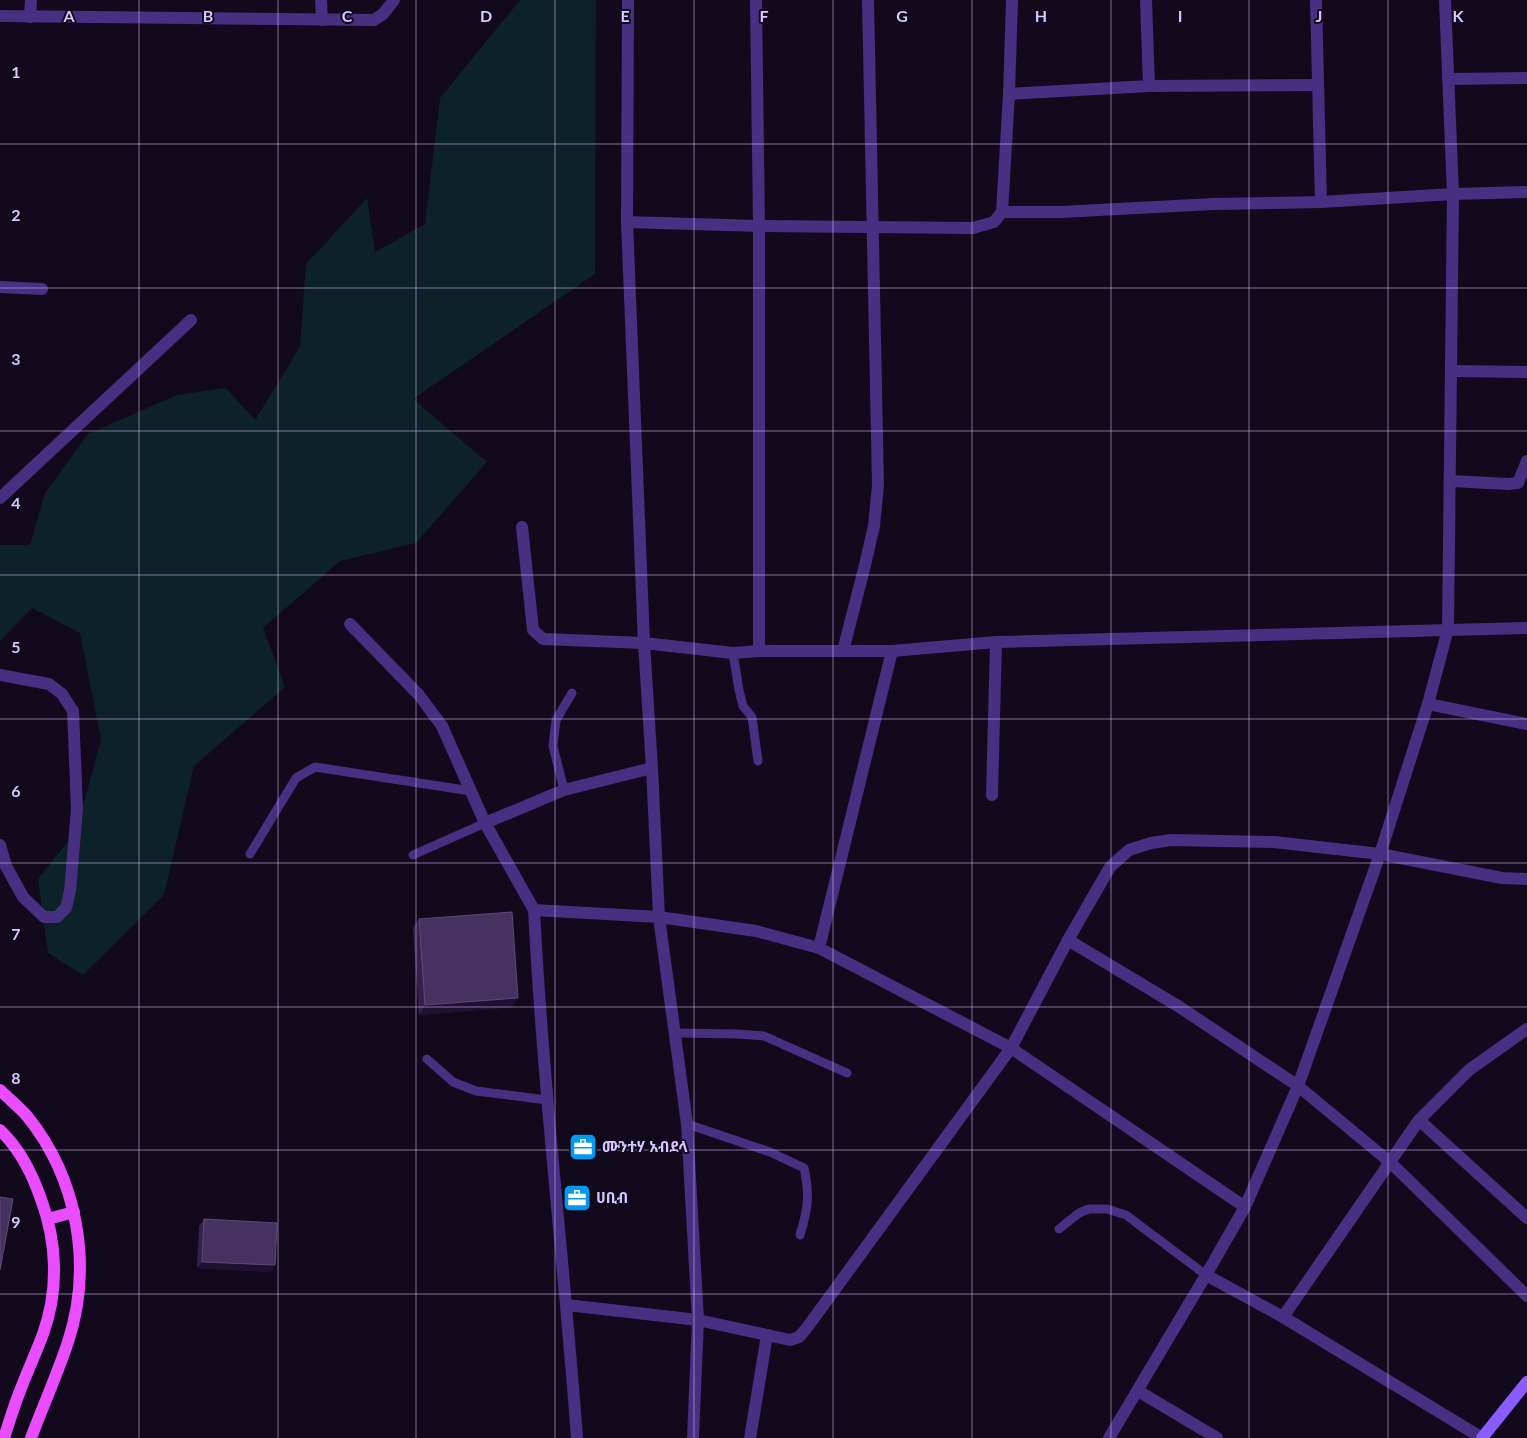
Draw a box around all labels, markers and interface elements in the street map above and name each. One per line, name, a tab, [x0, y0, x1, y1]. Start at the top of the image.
text: A	[62, 6, 75, 25]
text: B	[203, 6, 213, 25]
text: C	[342, 6, 353, 25]
text: D	[480, 6, 492, 25]
text: E	[620, 6, 630, 25]
text: F	[759, 6, 769, 25]
text: G	[896, 6, 908, 25]
text: H	[1035, 6, 1047, 25]
text: I	[1178, 6, 1182, 25]
text: J	[1316, 6, 1322, 25]
text: K	[1453, 6, 1465, 25]
text: 1	[11, 62, 21, 81]
text: 2	[11, 205, 21, 224]
text: 3	[11, 349, 21, 368]
text: 4	[11, 493, 21, 512]
text: 5	[11, 637, 21, 656]
text: 6	[11, 781, 21, 800]
text: 7	[11, 924, 21, 943]
text: 8	[11, 1068, 21, 1087]
office icon: ሙንተሃ አብደላ	[568, 1132, 598, 1162]
place label: ሙንተሃ አብደላ	[602, 1137, 688, 1155]
office icon: ሀቢብ	[562, 1183, 592, 1213]
place label: ሀቢብ	[596, 1188, 628, 1206]
text: 9	[11, 1212, 21, 1231]

